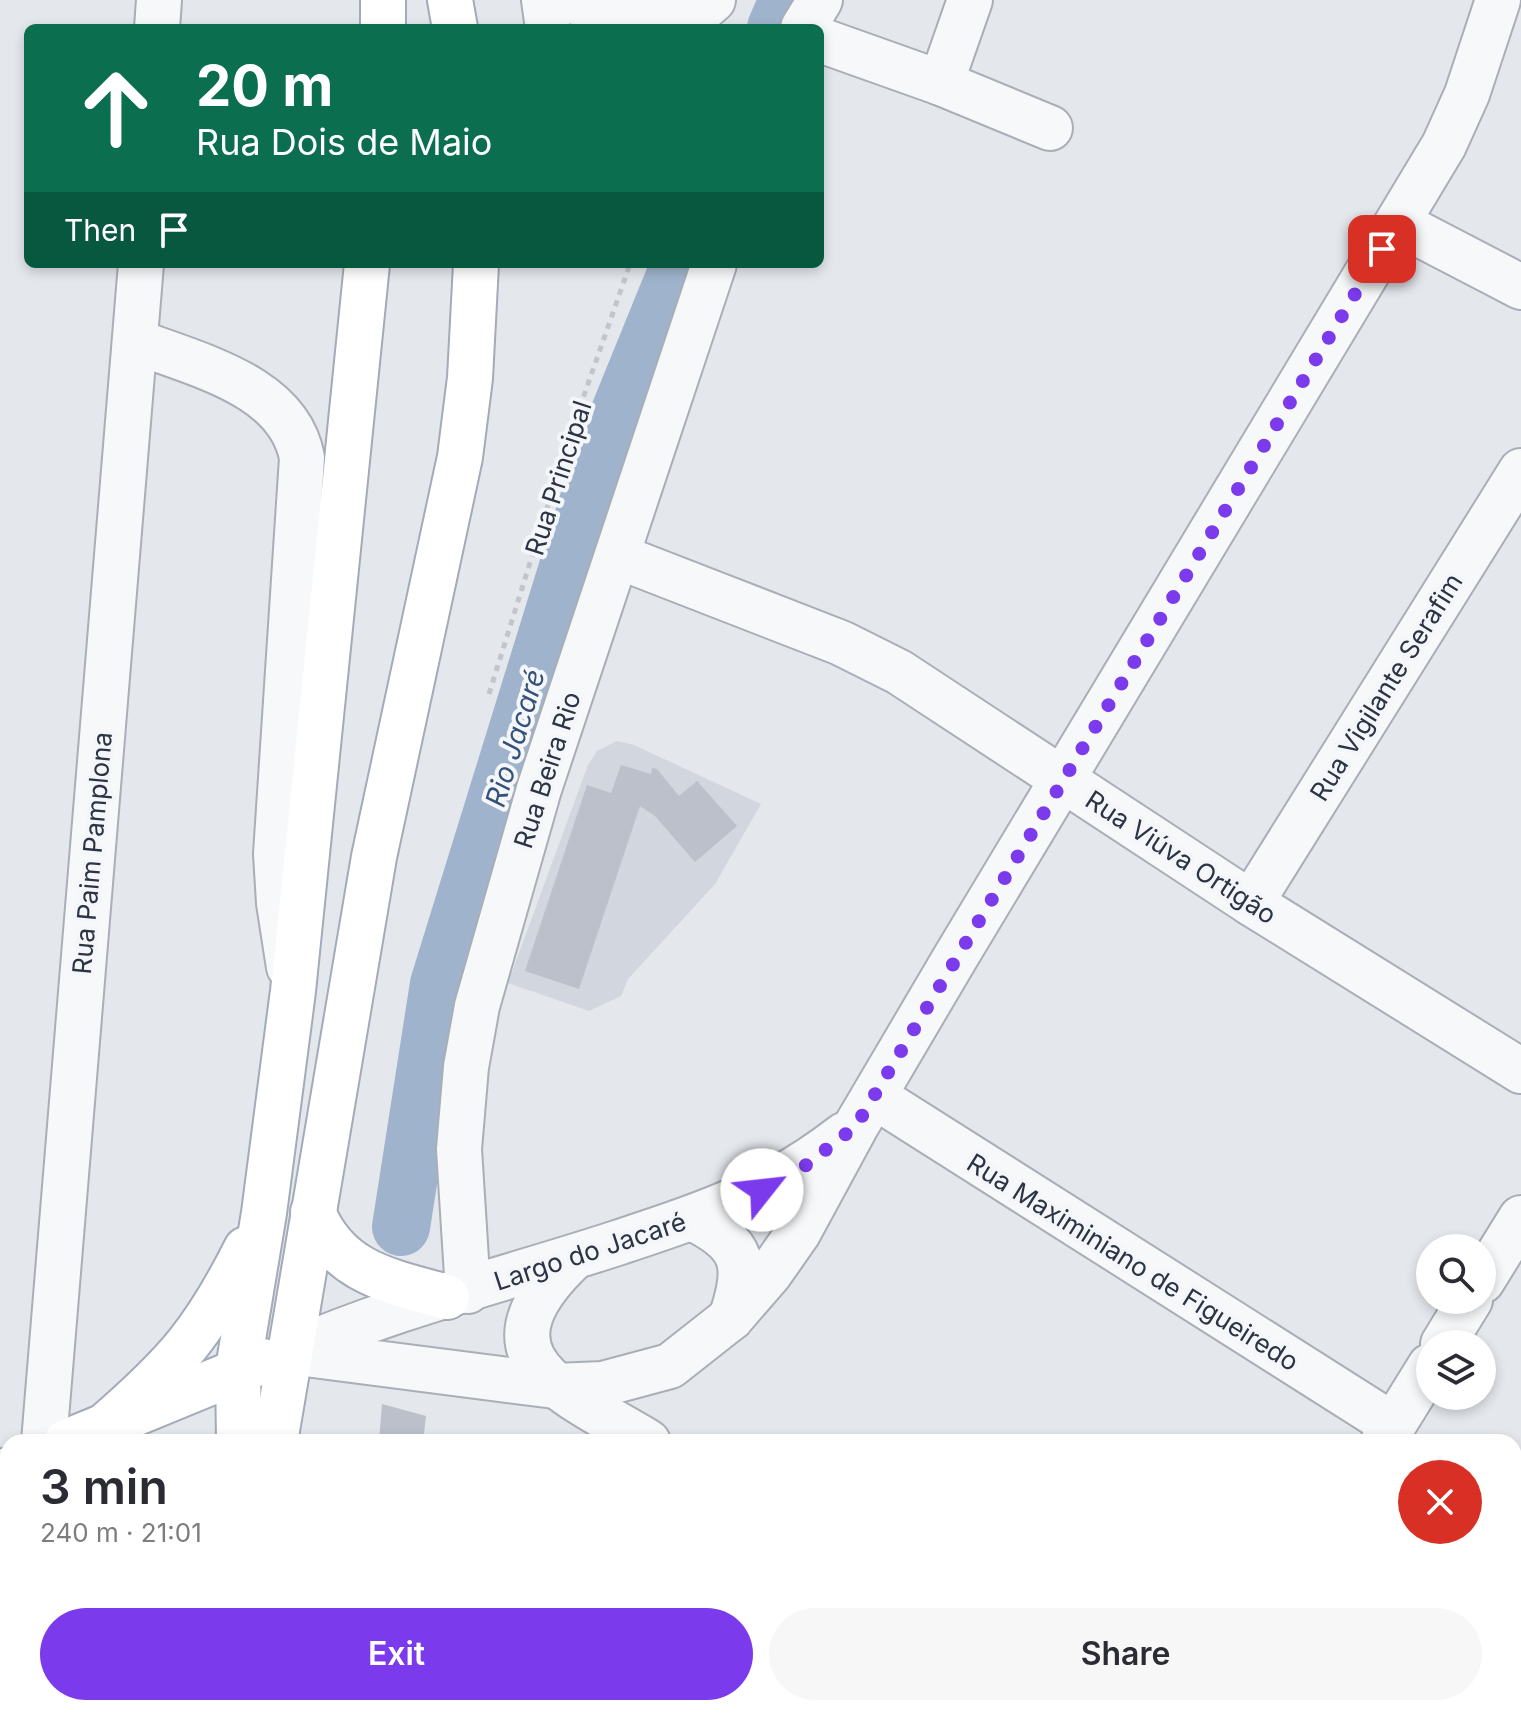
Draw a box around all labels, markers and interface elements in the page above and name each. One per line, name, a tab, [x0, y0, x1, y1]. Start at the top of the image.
text: 20 m	[196, 52, 333, 120]
icon: ahead	[64, 56, 168, 160]
text: Rua Dois de Maio	[196, 120, 492, 164]
icon: arrive	[152, 208, 196, 252]
text: Then	[64, 212, 136, 248]
pin	[1348, 215, 1416, 283]
icon: arrive	[1360, 227, 1404, 271]
street label: Rua Principal	[518, 397, 598, 559]
street label: Rua Vigilante Serafim	[1303, 568, 1469, 806]
water label: Rio Jacaré	[478, 665, 552, 811]
street label: Rua Beira Rio	[507, 688, 587, 852]
street label: Rua Paim Pamplona	[66, 730, 118, 976]
street label: Rua Viúva Ortigão	[1080, 784, 1282, 930]
street label: Rua Maximiniano de Figueiredo	[962, 1147, 1304, 1377]
position arrow	[720, 1148, 804, 1232]
street label: Largo do Jacaré	[490, 1205, 690, 1297]
map controls	[1416, 1234, 1496, 1410]
button: search	[1416, 1234, 1496, 1314]
button: layers	[1416, 1330, 1496, 1410]
text: 3 min	[40, 1457, 168, 1516]
button: close	[1398, 1460, 1482, 1544]
text: 240 m · 21:01	[40, 1517, 202, 1548]
button: Exit	[40, 1608, 753, 1700]
button: Share	[769, 1608, 1482, 1700]

